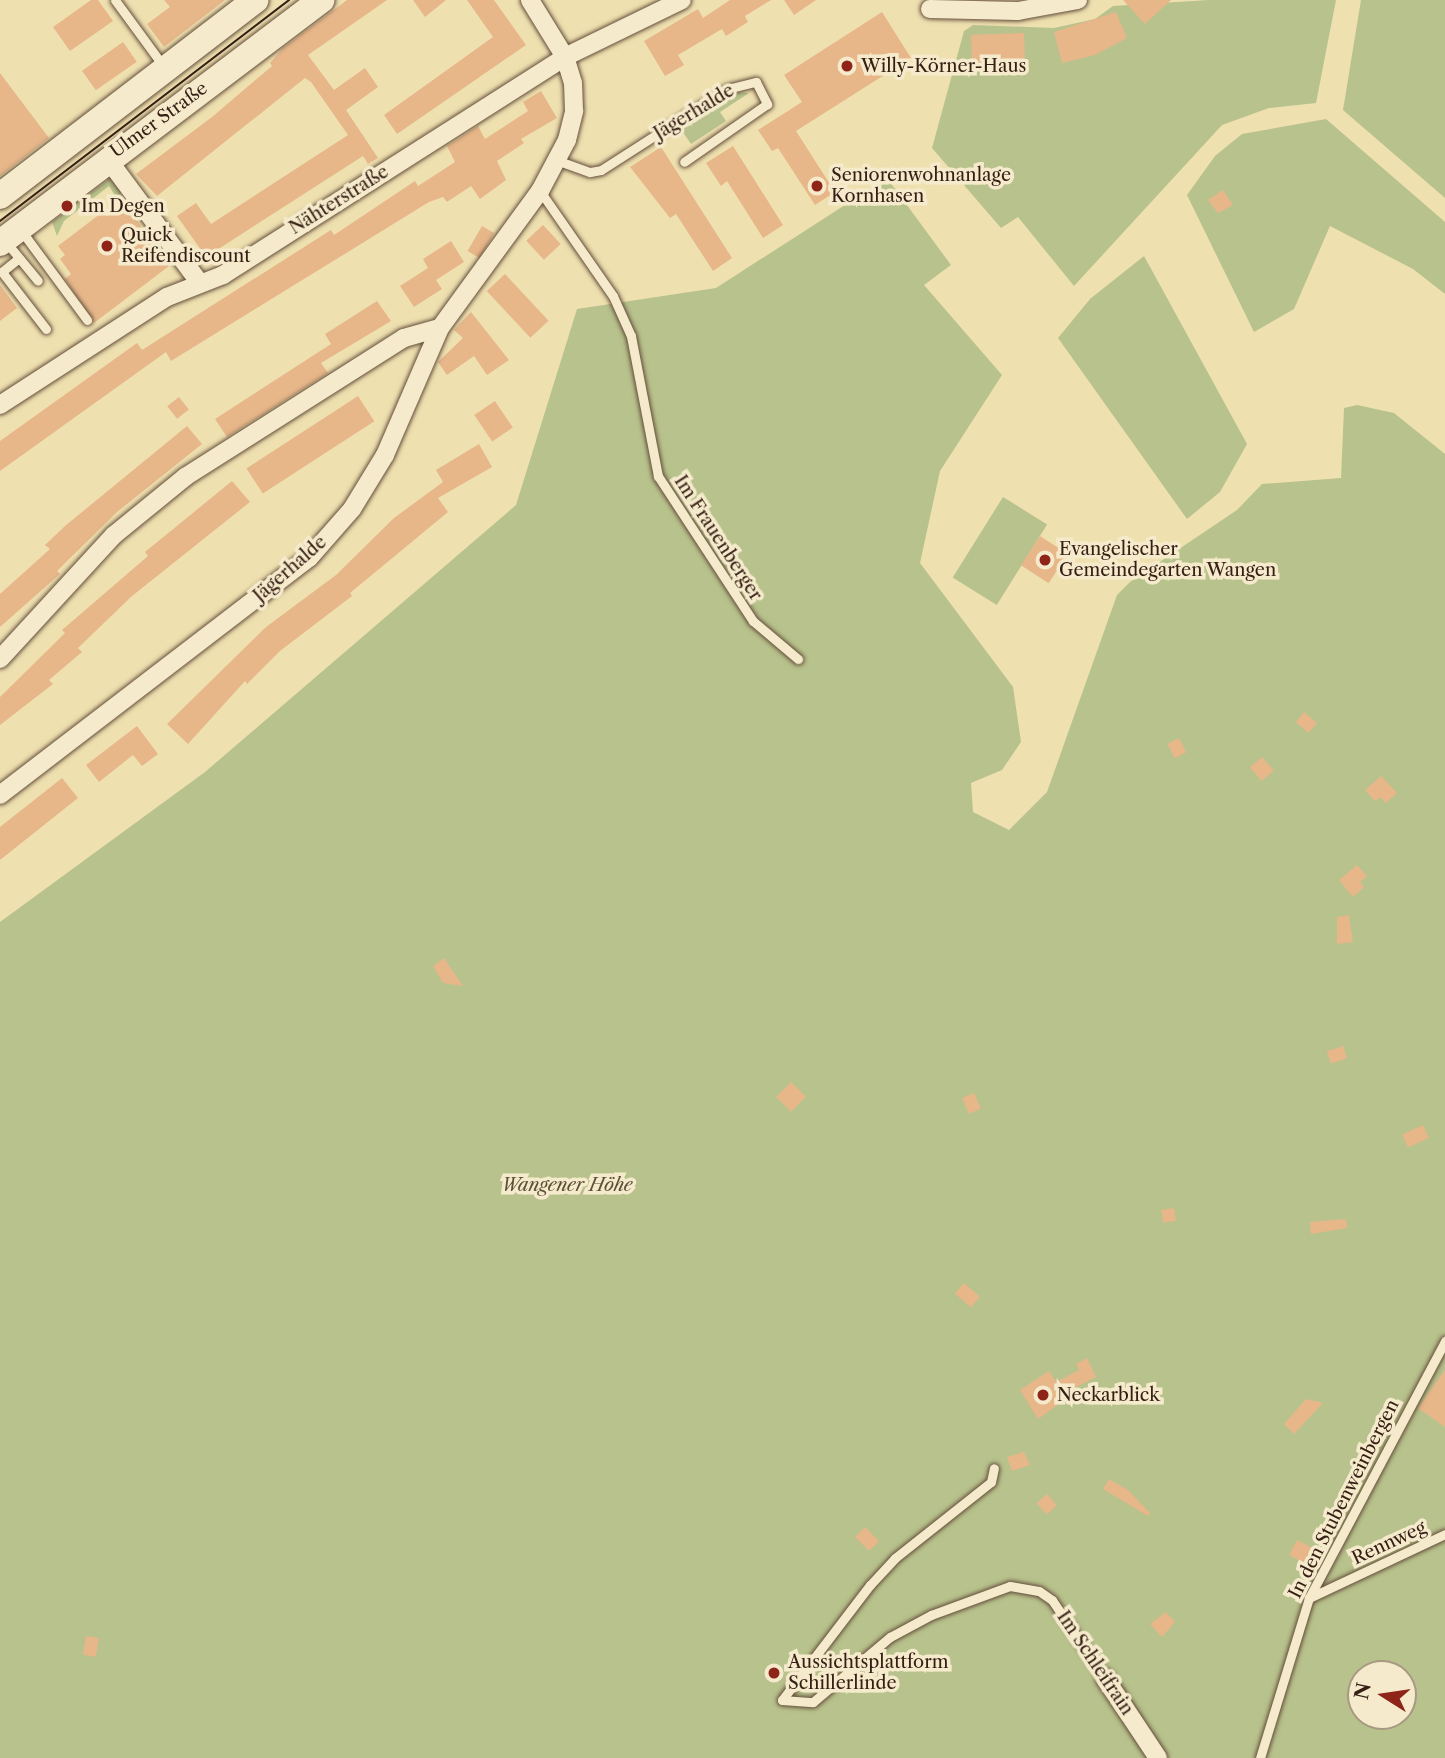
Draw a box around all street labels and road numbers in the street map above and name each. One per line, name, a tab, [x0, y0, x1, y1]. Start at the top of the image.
street label: Ulmer Straße	[106, 77, 212, 163]
street label: Jägerhalde	[650, 80, 738, 144]
street label: Nähterstraße	[285, 161, 393, 239]
street label: Im Frauenberger	[669, 471, 767, 605]
street label: Jägerhalde	[249, 531, 331, 607]
street label: In den Stubenweinbergen	[1284, 1396, 1404, 1602]
street label: Rennweg	[1349, 1516, 1429, 1570]
street label: Im Schleifrain	[1052, 1607, 1138, 1719]

